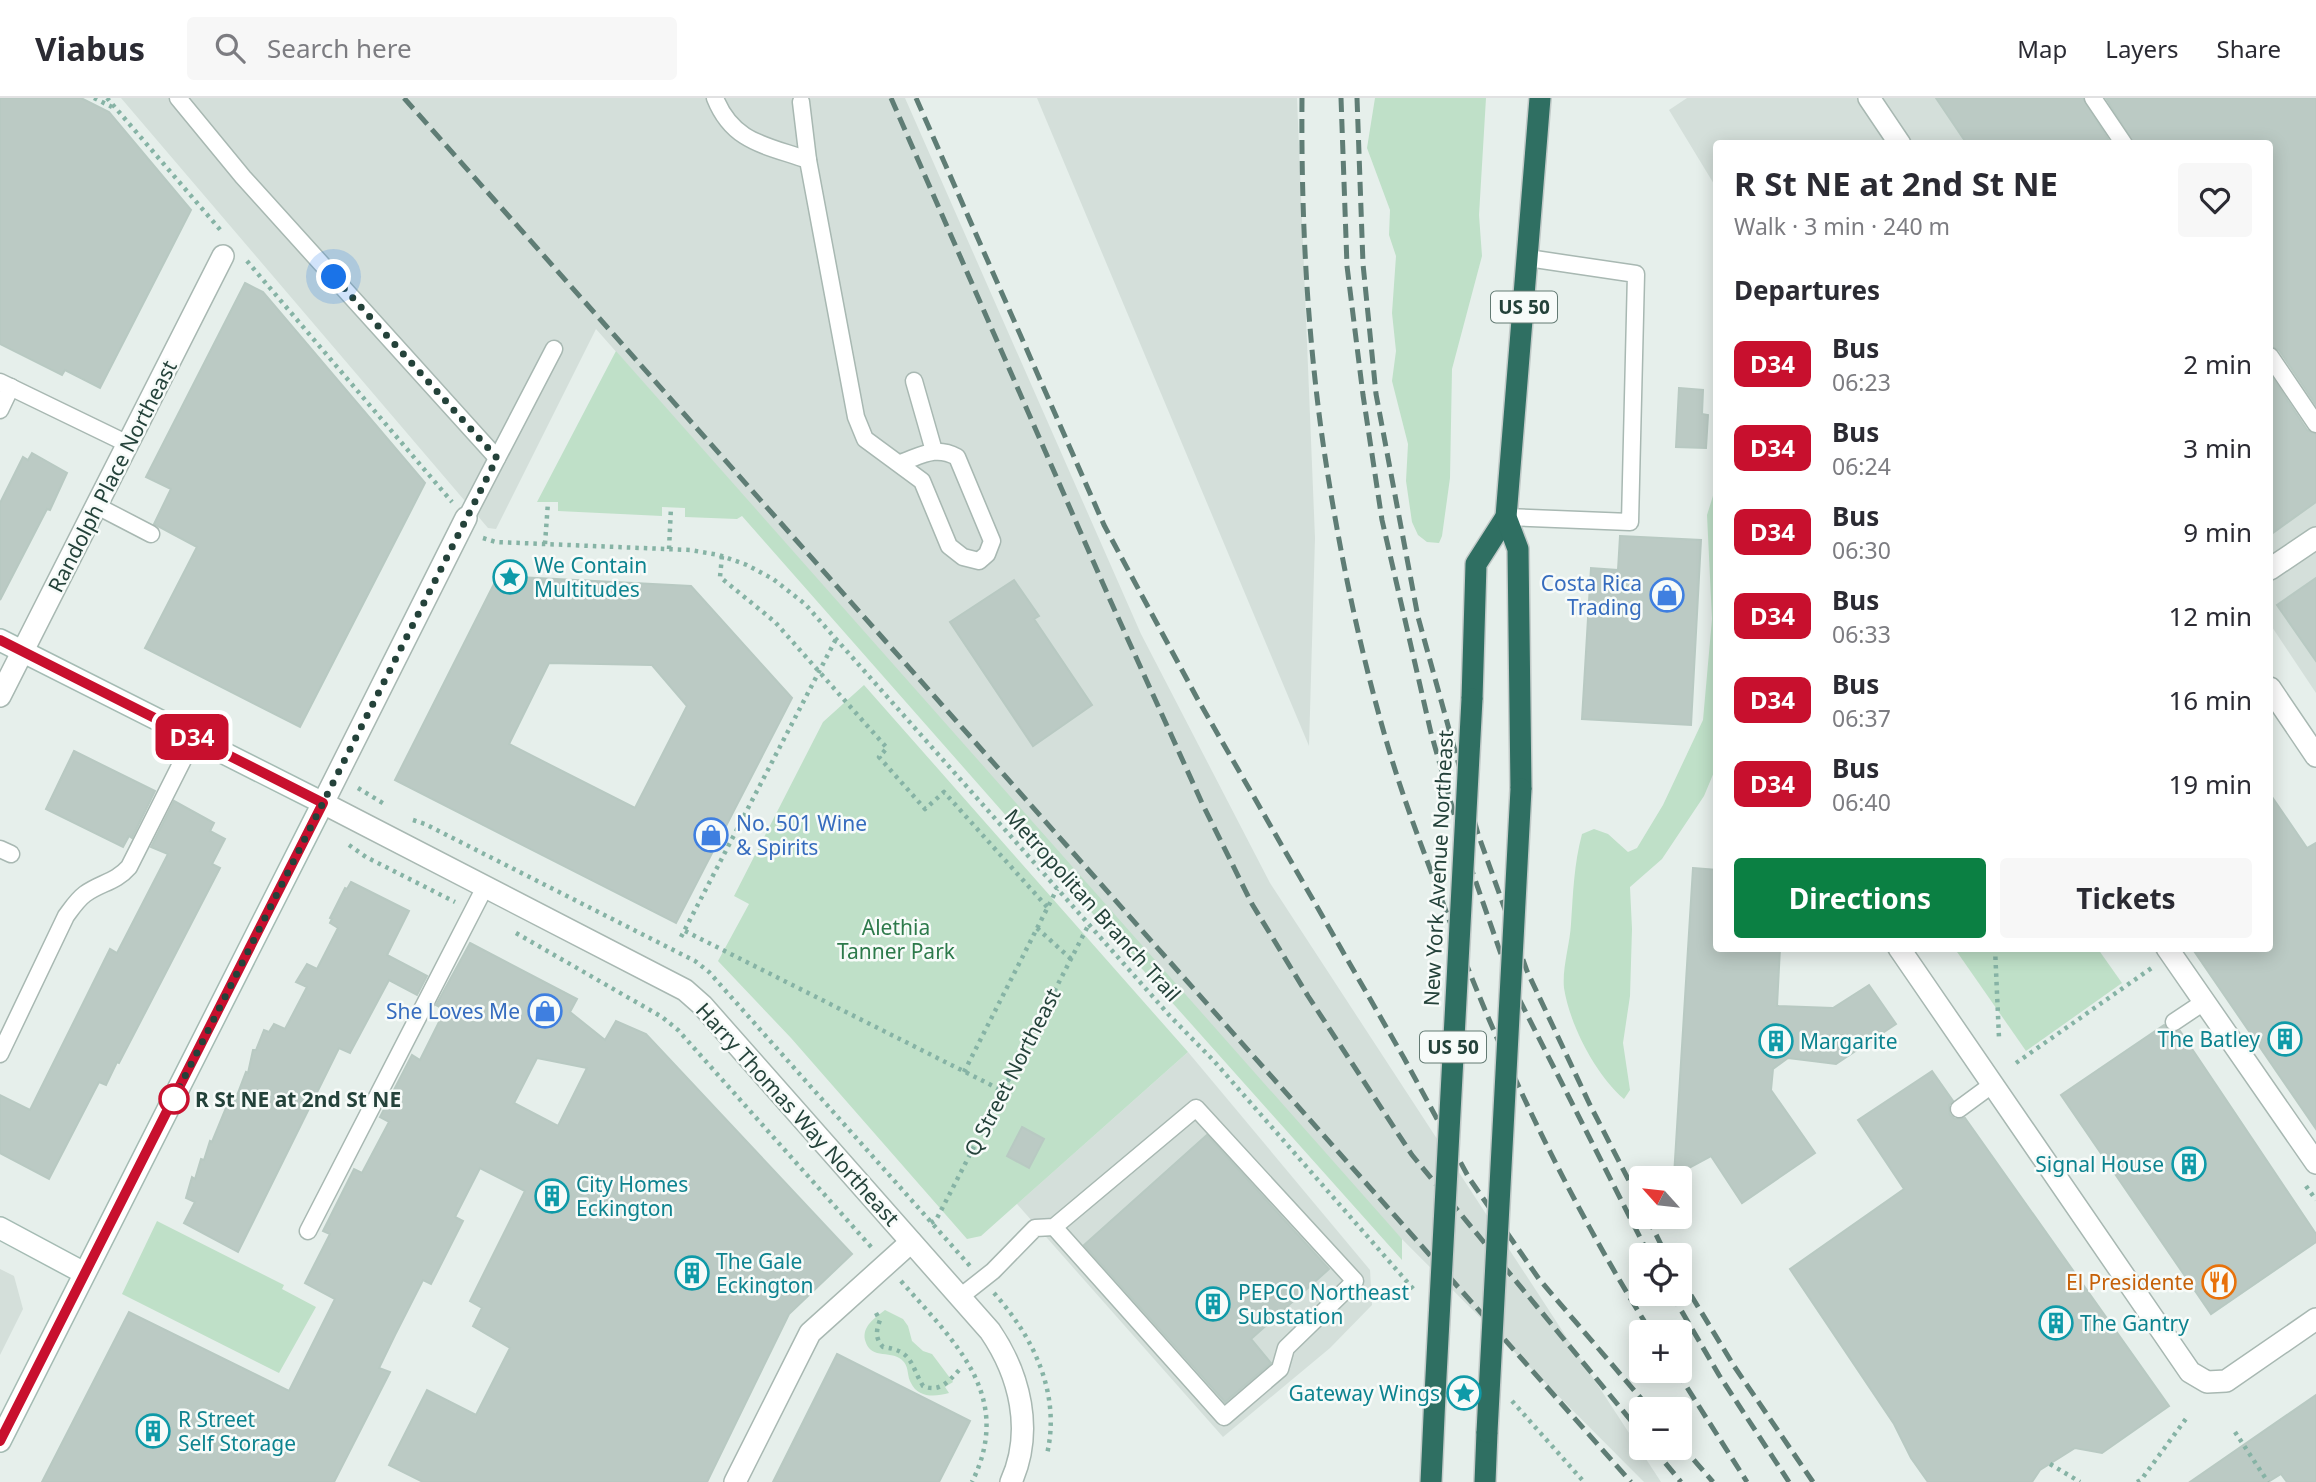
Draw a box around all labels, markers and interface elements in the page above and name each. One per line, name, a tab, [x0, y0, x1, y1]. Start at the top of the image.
search box	[187, 17, 677, 80]
text: Viabus	[35, 26, 145, 71]
icon: search	[211, 29, 249, 67]
text: Search here	[267, 30, 412, 66]
text: Map	[2017, 32, 2067, 65]
text: Layers	[2105, 32, 2179, 65]
text: Share	[2217, 32, 2281, 65]
text: R St NE at 2nd St NE	[1734, 161, 2058, 206]
button: heart	[2178, 163, 2252, 237]
text: Walk · 3 min · 240 m	[1734, 210, 1950, 242]
your location	[316, 259, 351, 294]
text: Departures	[1734, 272, 1880, 308]
road number: US 50	[1491, 292, 1557, 322]
text: Bus	[1832, 330, 1879, 366]
text: 2 min	[2183, 346, 2252, 382]
text: D34	[1750, 347, 1795, 380]
street label: Randolph Place Northeast	[41, 355, 183, 597]
text: 06:23	[1832, 366, 1891, 398]
text: Bus	[1832, 414, 1879, 450]
text: 3 min	[2183, 430, 2252, 466]
text: D34	[1750, 431, 1795, 464]
text: 06:24	[1832, 450, 1891, 482]
text: Bus	[1832, 498, 1879, 534]
text: 9 min	[2183, 514, 2252, 550]
text: D34	[1750, 515, 1795, 548]
text: 06:30	[1832, 534, 1891, 566]
place label: We Contain Multitudes	[534, 551, 647, 603]
place icon: We Contain Multitudes	[491, 558, 529, 596]
place label: Costa Rica Trading	[1541, 569, 1642, 621]
shop icon: Costa Rica Trading	[1648, 576, 1686, 614]
text: Bus	[1832, 582, 1879, 618]
text: 12 min	[2168, 598, 2252, 634]
text: D34	[1750, 599, 1795, 632]
text: 06:33	[1832, 618, 1891, 650]
text: Bus	[1832, 666, 1879, 702]
text: 16 min	[2168, 682, 2252, 718]
text: D34	[1750, 683, 1795, 716]
text: 06:37	[1832, 702, 1891, 734]
line badge: D34	[152, 714, 232, 760]
text: D34	[169, 720, 215, 753]
street label: New York Avenue Northeast	[1417, 729, 1459, 1007]
text: Bus	[1832, 750, 1879, 786]
text: 19 min	[2168, 766, 2252, 802]
text: D34	[1750, 767, 1795, 800]
text: 06:40	[1832, 786, 1891, 818]
street label: Metropolitan Branch Trail	[999, 803, 1187, 1007]
place label: No. 501 Wine & Spirits	[736, 809, 867, 861]
shop icon: No. 501 Wine & Spirits	[692, 816, 730, 854]
button: Directions	[1734, 858, 1986, 938]
button: Tickets	[2000, 858, 2252, 938]
park label: Alethia Tanner Park	[837, 913, 956, 965]
street label: Q Street Northeast	[958, 983, 1067, 1161]
shop icon: She Loves Me	[526, 992, 564, 1030]
street label: Harry Thomas Way Northeast	[690, 996, 906, 1232]
place label: She Loves Me	[386, 997, 520, 1025]
building icon: The Batley	[2266, 1020, 2304, 1058]
building icon: Margarite	[1757, 1022, 1795, 1060]
place label: The Batley	[2157, 1025, 2260, 1053]
place label: Margarite	[1800, 1027, 1898, 1055]
road number: US 50	[1420, 1032, 1486, 1063]
marker: R St NE at 2nd St NE	[159, 1084, 189, 1114]
place label: R St NE at 2nd St NE	[195, 1085, 401, 1113]
building icon: Signal House	[2170, 1145, 2208, 1183]
place label: Signal House	[2035, 1150, 2164, 1178]
north arrow	[1629, 1166, 1692, 1228]
map controls	[1629, 1166, 1692, 1460]
place label: City Homes Eckington	[576, 1170, 688, 1222]
building icon: City Homes Eckington	[533, 1177, 571, 1215]
button: locate	[1629, 1243, 1692, 1306]
place label: The Gale Eckington	[716, 1247, 814, 1299]
building icon: The Gale Eckington	[673, 1254, 711, 1292]
restaurant icon: El Presidente	[2200, 1263, 2238, 1301]
place label: El Presidente	[2066, 1268, 2194, 1296]
place label: PEPCO Northeast Substation	[1238, 1278, 1409, 1330]
building icon: PEPCO Northeast Substation	[1194, 1285, 1232, 1323]
building icon: The Gantry	[2037, 1304, 2075, 1342]
place label: The Gantry	[2080, 1309, 2189, 1337]
button: +	[1629, 1320, 1692, 1383]
place icon: Gateway Wings	[1445, 1374, 1483, 1412]
place label: Gateway Wings	[1289, 1379, 1440, 1407]
button: −	[1629, 1397, 1692, 1460]
place label: R Street Self Storage	[178, 1405, 296, 1457]
building icon: R Street Self Storage	[134, 1412, 172, 1450]

